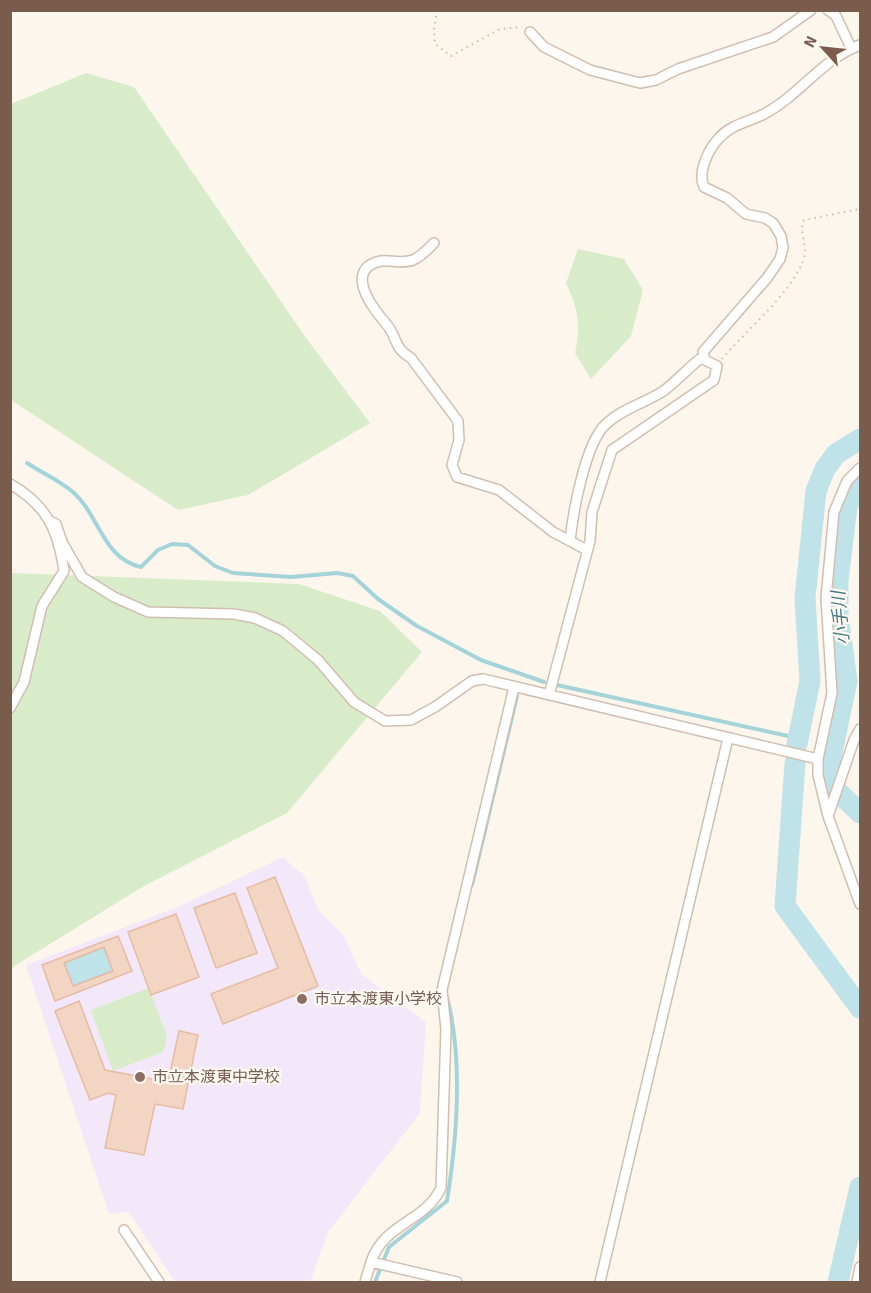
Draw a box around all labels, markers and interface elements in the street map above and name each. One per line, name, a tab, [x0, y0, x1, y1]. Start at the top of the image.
north arrow	[793, 18, 853, 78]
text: N	[798, 32, 823, 51]
water label: 小手川	[826, 588, 856, 646]
place label: 市立本渡東小学校	[314, 988, 442, 1010]
marker: 市立本渡東小学校	[295, 992, 309, 1006]
place label: 市立本渡東中学校	[152, 1066, 280, 1088]
marker: 市立本渡東中学校	[133, 1070, 147, 1084]

